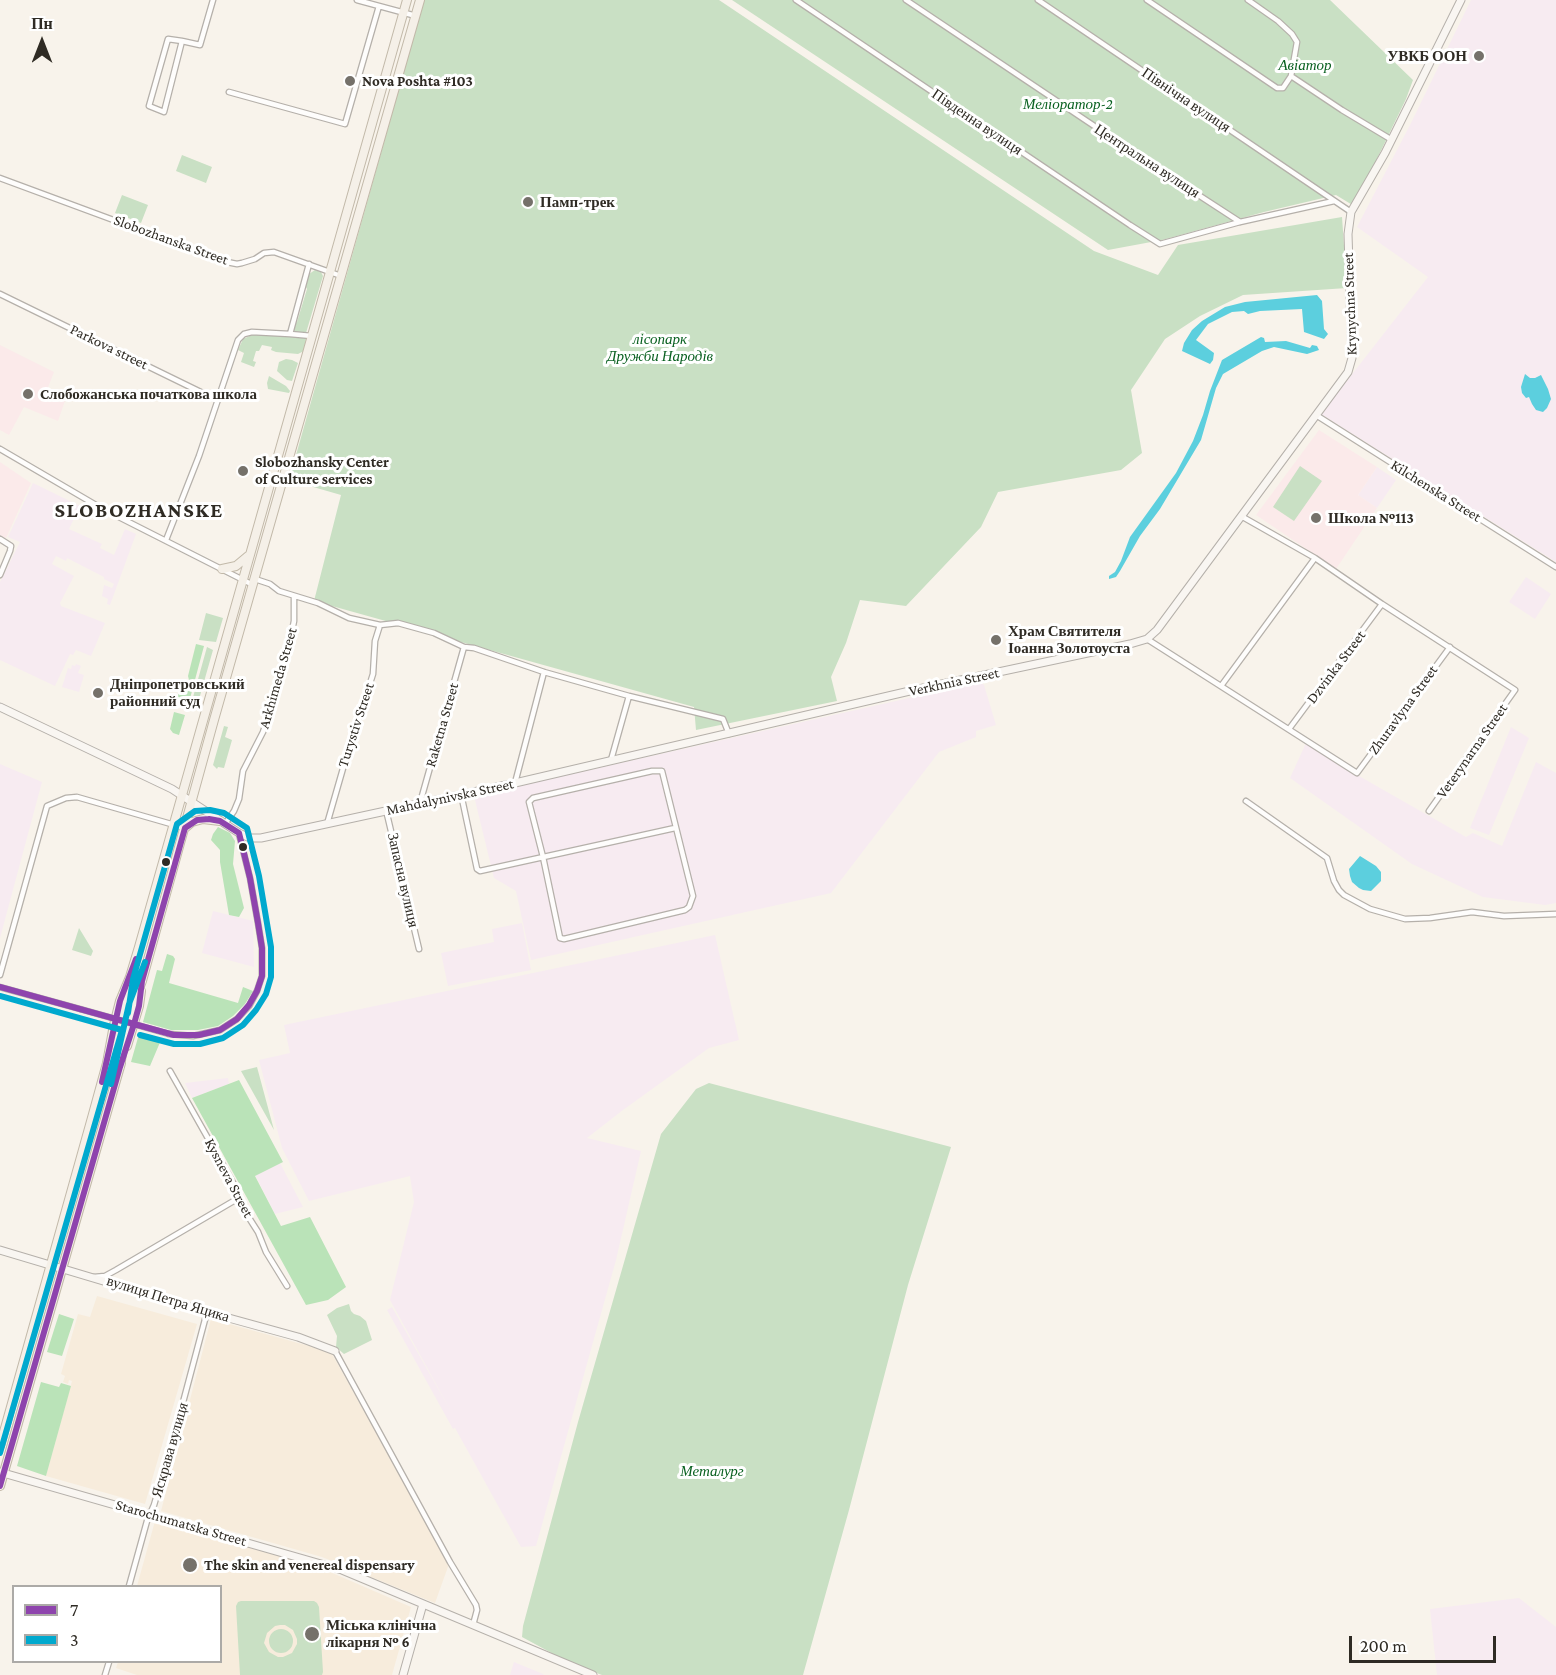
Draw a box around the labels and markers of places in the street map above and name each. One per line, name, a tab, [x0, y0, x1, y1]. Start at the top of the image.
place label: УВКБ ООН	[1387, 47, 1467, 65]
marker: УВКБ ООН	[1472, 49, 1486, 63]
place label: Nova Poshta #103	[362, 72, 473, 90]
marker: Nova Poshta #103	[343, 74, 357, 88]
place label: Памп-трек	[540, 193, 615, 211]
marker: Памп-трек	[521, 195, 535, 209]
place label: Cлобожанська початкова школа	[40, 385, 257, 403]
marker: Cлобожанська початкова школа	[21, 387, 35, 401]
place label: Slobozhansky Center of Culture services	[255, 453, 389, 488]
marker: Slobozhansky Center of Culture services	[236, 464, 250, 478]
place label: Школа №113	[1328, 509, 1414, 527]
marker: Школа №113	[1309, 511, 1323, 525]
place label: Храм Святителя Іоанна Золотоуста	[1008, 622, 1130, 657]
marker: Храм Святителя Іоанна Золотоуста	[989, 633, 1003, 647]
place label: Дніпропетровський районний суд	[110, 675, 245, 710]
marker: Дніпропетровський районний суд	[91, 686, 105, 700]
unlabelled marker	[237, 841, 249, 853]
unlabelled marker	[160, 856, 172, 868]
marker: The skin and venereal dispensary	[181, 1556, 199, 1574]
place label: The skin and venereal dispensary	[204, 1556, 415, 1574]
place label: Міська клінічна лікарня № 6	[326, 1616, 436, 1651]
marker: Міська клінічна лікарня № 6	[303, 1625, 321, 1643]

